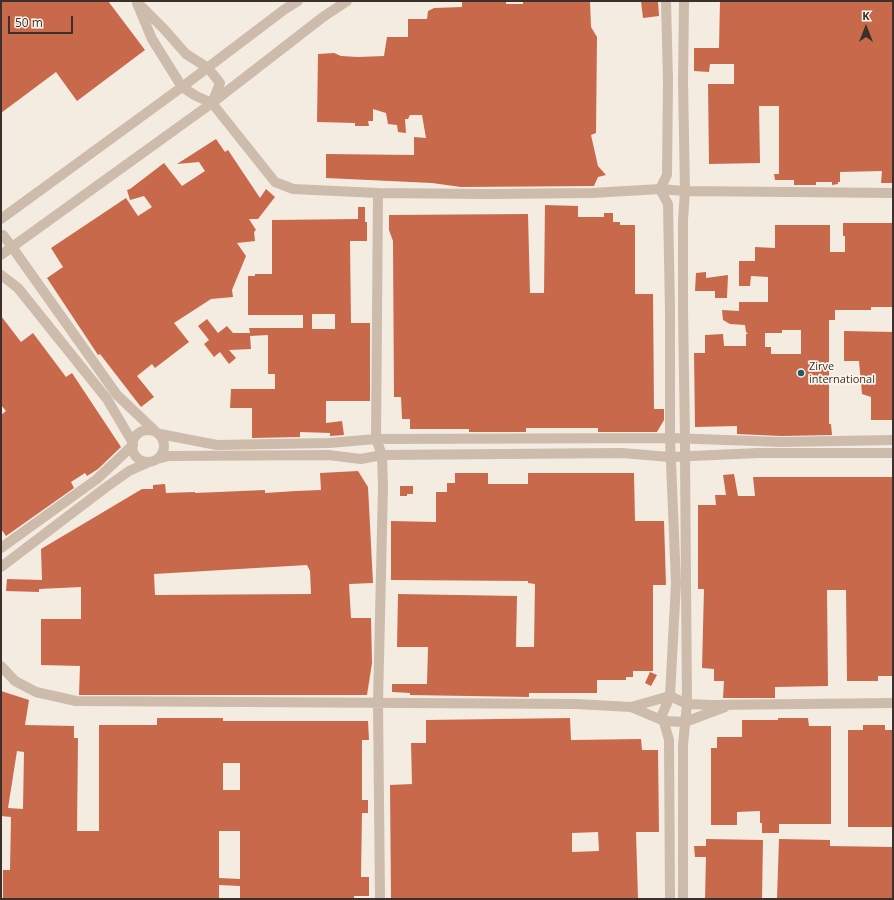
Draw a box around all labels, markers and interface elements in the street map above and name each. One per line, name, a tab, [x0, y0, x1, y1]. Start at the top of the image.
scale bar	[10, 8, 75, 34]
north arrow	[846, 8, 886, 48]
text: K	[862, 8, 870, 23]
text: 50 m	[15, 14, 43, 31]
place label: Zirve international	[809, 360, 875, 386]
marker: Zirve international	[796, 368, 806, 378]

